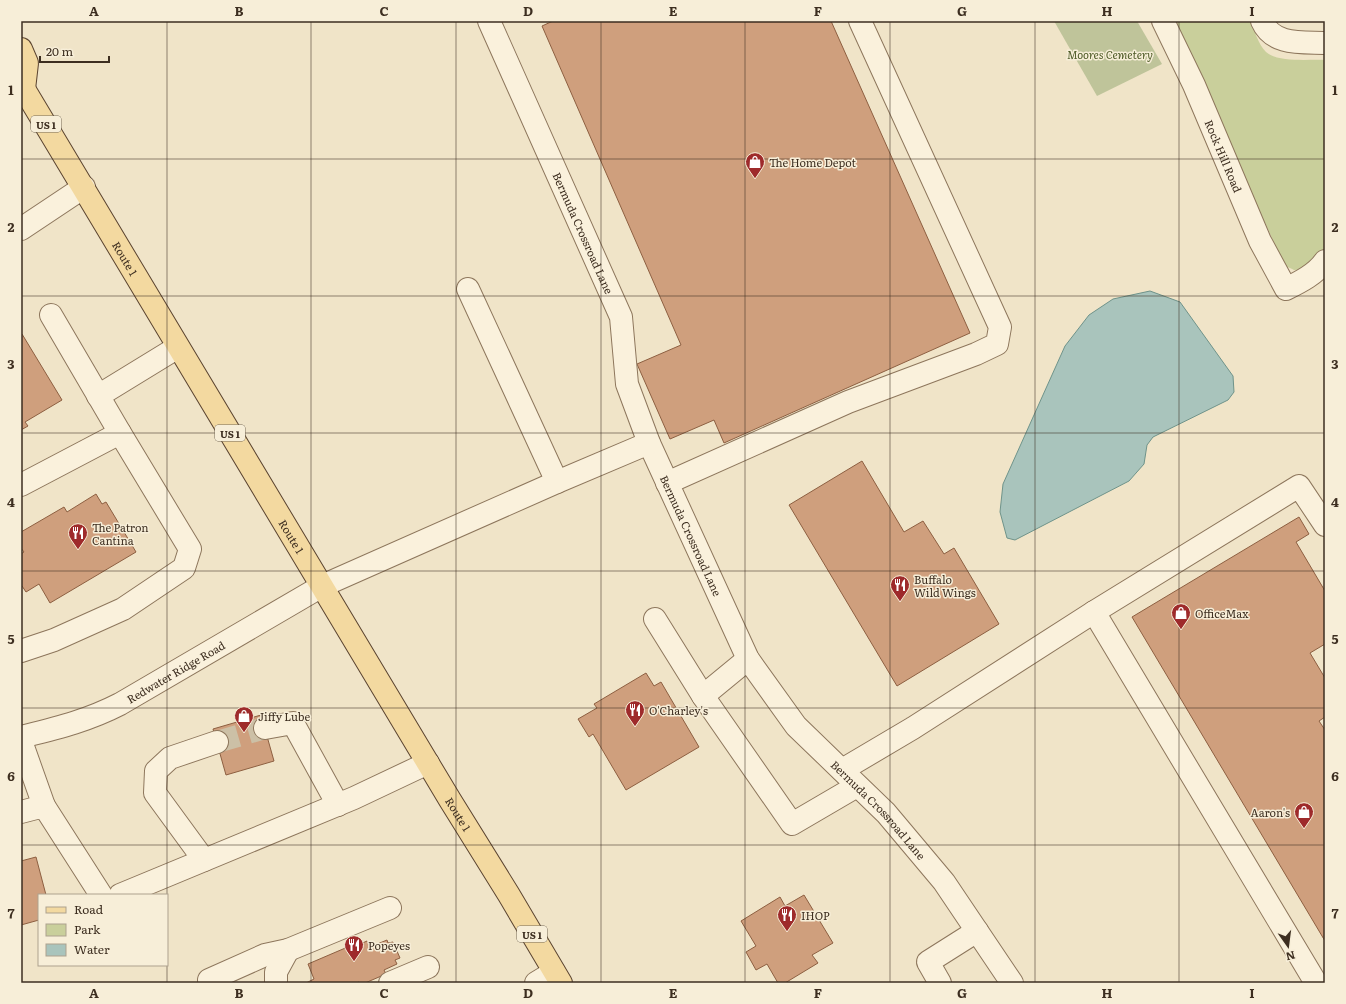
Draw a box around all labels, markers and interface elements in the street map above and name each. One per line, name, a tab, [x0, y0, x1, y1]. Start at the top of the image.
text: A	[89, 1, 99, 20]
text: B	[235, 1, 244, 20]
text: C	[379, 1, 389, 20]
text: D	[523, 1, 533, 20]
text: E	[669, 1, 678, 20]
text: F	[814, 1, 822, 20]
text: G	[957, 1, 967, 20]
text: H	[1102, 1, 1113, 20]
text: I	[1249, 1, 1255, 20]
scale bar	[40, 38, 109, 64]
text: 20 m	[46, 42, 73, 60]
park label: Moores Cemetery	[1067, 46, 1153, 62]
text: 1	[8, 80, 14, 99]
text: 1	[1332, 80, 1338, 99]
road number: US 1	[31, 116, 61, 132]
street label: Rock Hill Road	[1201, 117, 1247, 195]
shop icon: The Home Depot	[744, 151, 766, 179]
place label: The Home Depot	[769, 154, 856, 170]
street label: Bermuda Crossroad Lane	[549, 170, 618, 296]
text: 2	[8, 217, 15, 236]
text: 2	[1332, 217, 1339, 236]
street label: Route 1	[109, 238, 142, 279]
text: 3	[7, 354, 15, 373]
text: 3	[1331, 354, 1339, 373]
road number: US 1	[215, 425, 245, 441]
street label: Bermuda Crossroad Lane	[657, 472, 726, 599]
text: 4	[7, 492, 15, 511]
text: 4	[1331, 492, 1339, 511]
street label: Route 1	[275, 516, 309, 557]
place label: The Patron Cantina	[92, 519, 149, 548]
restaurant icon: The Patron Cantina	[67, 522, 89, 550]
place label: Buffalo Wild Wings	[914, 571, 976, 600]
restaurant icon: Buffalo Wild Wings	[889, 574, 911, 602]
shop icon: OfficeMax	[1170, 602, 1192, 630]
place label: OfficeMax	[1195, 605, 1249, 621]
text: 5	[7, 629, 15, 648]
text: 5	[1331, 629, 1339, 648]
street label: Redwater Ridge Road	[124, 636, 228, 706]
restaurant icon: O'Charley's	[624, 699, 646, 727]
place label: O'Charley's	[649, 702, 708, 718]
shop icon: Jiffy Lube	[233, 705, 255, 733]
place label: Jiffy Lube	[258, 708, 310, 724]
street label: Bermuda Crossroad Lane	[828, 756, 930, 863]
text: 6	[7, 766, 15, 785]
text: 6	[1331, 766, 1339, 785]
street label: Route 1	[442, 794, 476, 835]
shop icon: Aaron's	[1293, 801, 1315, 829]
place label: Aaron's	[1251, 804, 1290, 820]
legend	[38, 894, 168, 966]
text: Road	[74, 900, 104, 918]
text: 7	[7, 903, 15, 922]
text: 7	[1331, 903, 1339, 922]
restaurant icon: IHOP	[776, 904, 798, 932]
place label: IHOP	[801, 907, 830, 923]
text: Park	[74, 920, 101, 938]
road number: US 1	[517, 926, 547, 942]
north arrow	[1268, 926, 1308, 966]
restaurant icon: Popeyes	[343, 934, 365, 962]
place label: Popeyes	[368, 937, 410, 953]
text: Water	[74, 940, 110, 958]
text: N	[1284, 948, 1297, 966]
text: A	[89, 983, 99, 1002]
text: B	[235, 983, 244, 1002]
text: C	[379, 983, 389, 1002]
text: D	[523, 983, 533, 1002]
text: E	[669, 983, 678, 1002]
text: F	[814, 983, 822, 1002]
text: G	[957, 983, 967, 1002]
text: H	[1102, 983, 1113, 1002]
text: I	[1249, 983, 1255, 1002]

